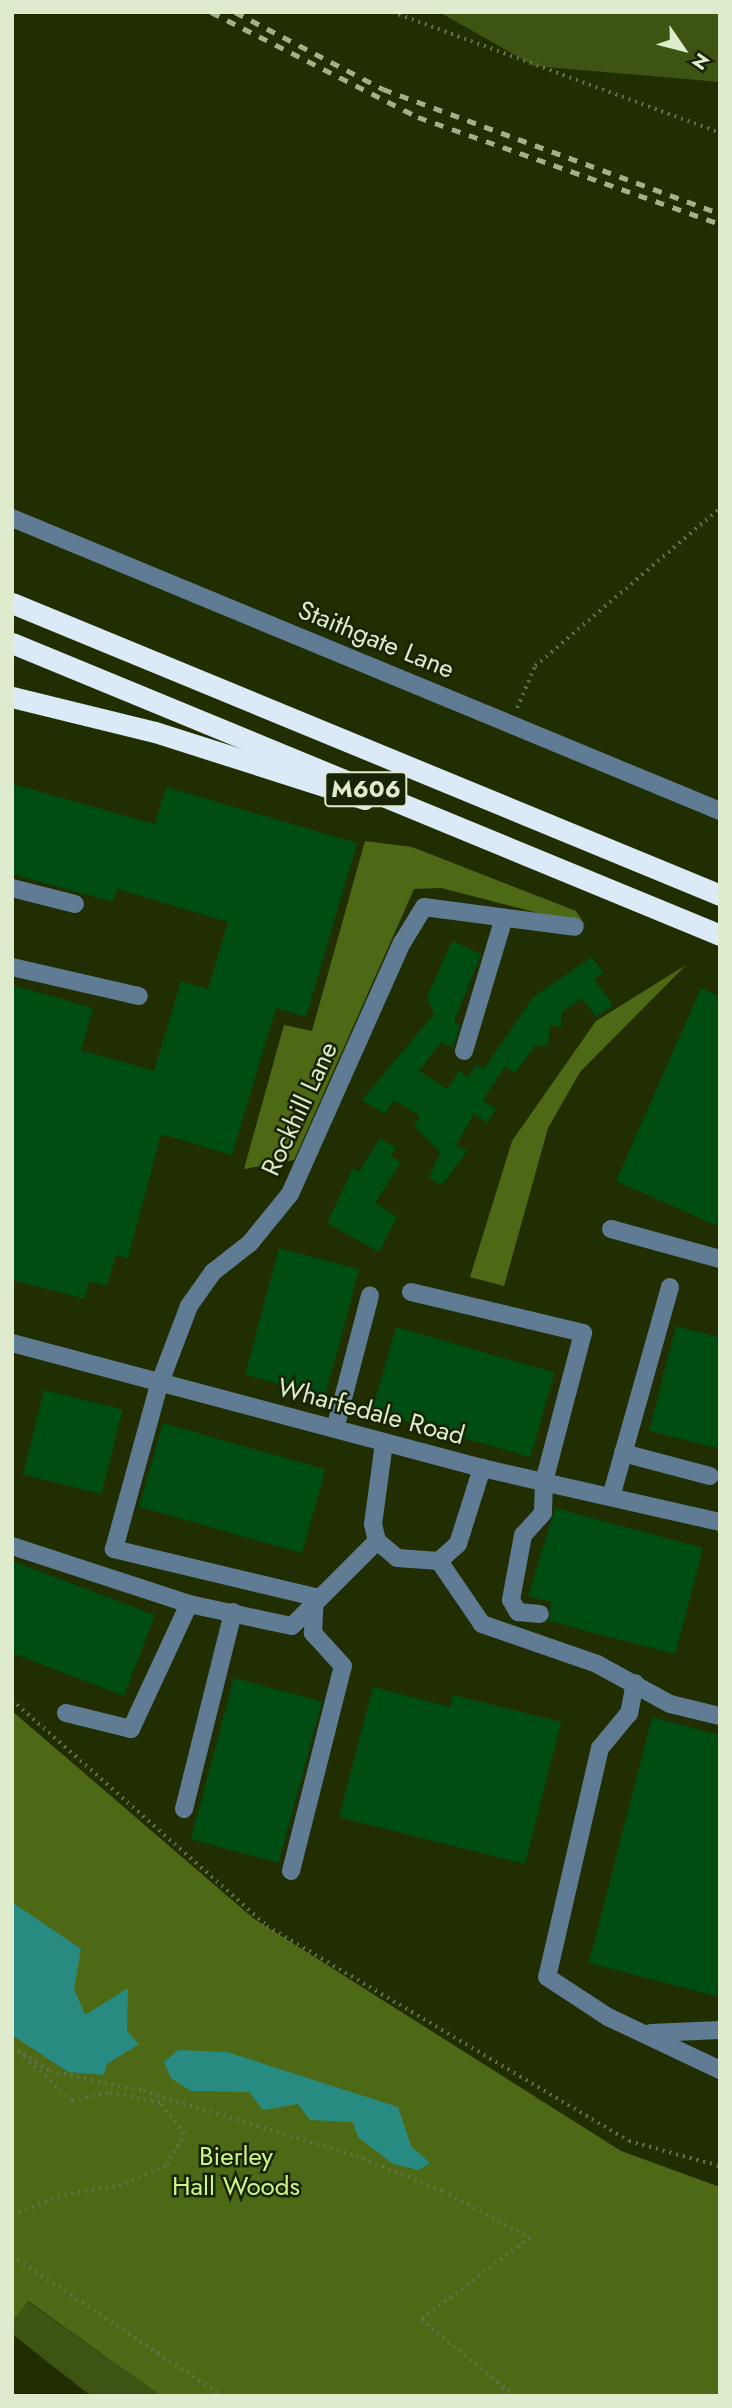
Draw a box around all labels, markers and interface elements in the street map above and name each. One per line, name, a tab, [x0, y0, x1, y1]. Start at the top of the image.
north arrow	[648, 14, 718, 84]
text: N	[685, 47, 716, 75]
street label: Staithgate Lane	[293, 595, 459, 685]
road number: M606	[324, 768, 408, 810]
street label: Rockhill Lane	[255, 1037, 345, 1181]
street label: Wharfedale Road	[274, 1372, 468, 1452]
park label: Bierley Hall Woods	[172, 2141, 300, 2202]

